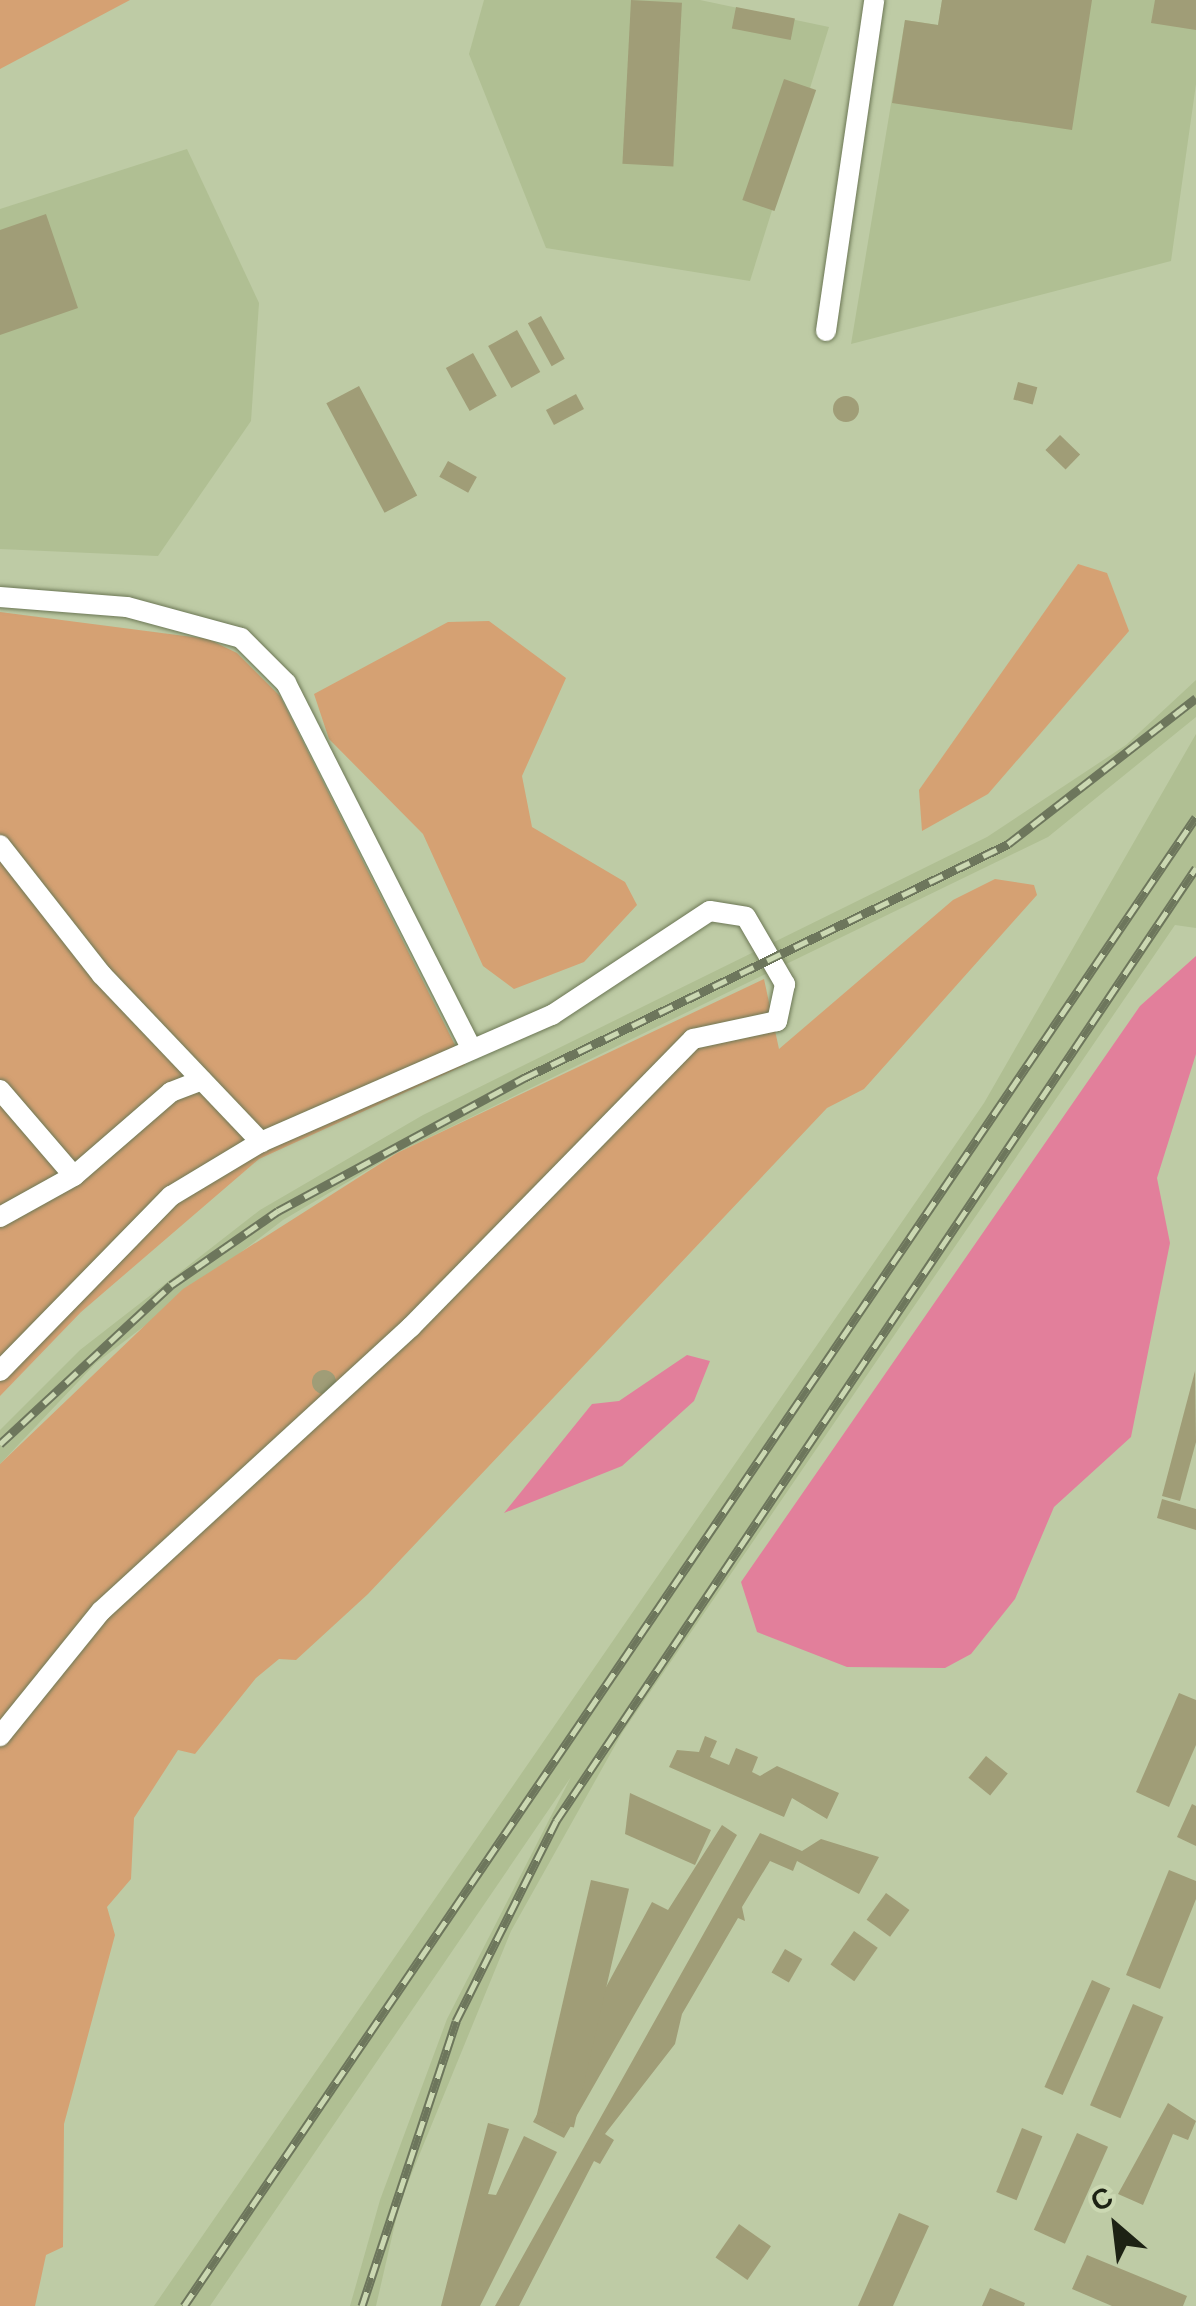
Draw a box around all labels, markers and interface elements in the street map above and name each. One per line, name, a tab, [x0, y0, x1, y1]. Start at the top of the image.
north arrow	[1066, 2176, 1166, 2276]
text: С	[1084, 2178, 1119, 2220]

